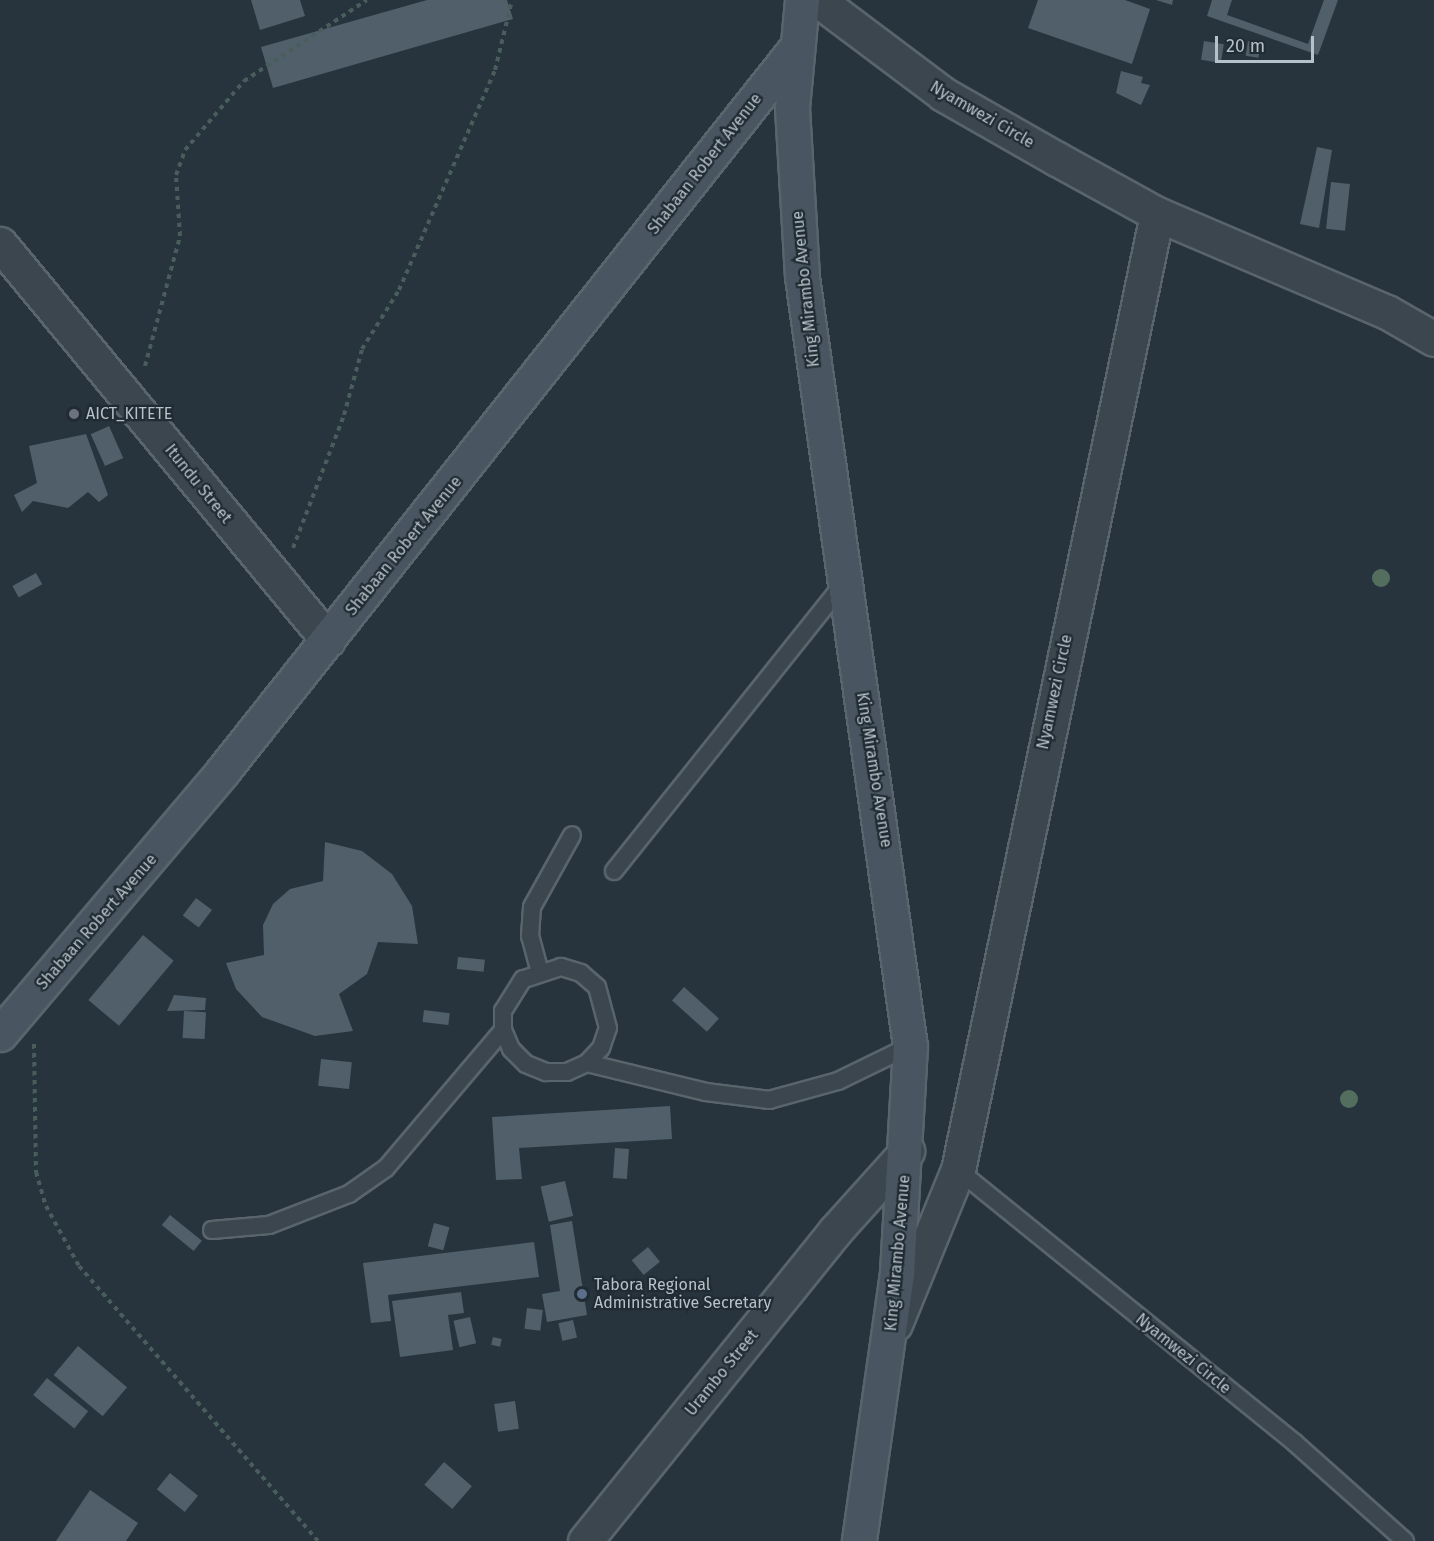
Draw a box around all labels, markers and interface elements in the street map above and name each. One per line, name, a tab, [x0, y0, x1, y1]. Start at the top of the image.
scale bar	[1218, 24, 1317, 62]
text: 20 m	[1226, 35, 1265, 57]
street label: Nyamwezi Circle	[927, 77, 1037, 153]
street label: Shabaan Robert Avenue	[644, 90, 766, 238]
street label: King Mirambo Avenue	[788, 210, 824, 368]
place label: AICT_KITETE	[86, 404, 172, 424]
marker: AICT_KITETE	[67, 407, 81, 421]
street label: Itundu Street	[160, 441, 236, 527]
street label: Shabaan Robert Avenue	[342, 473, 466, 619]
street label: Nyamwezi Circle	[1033, 633, 1077, 751]
street label: King Mirambo Avenue	[852, 691, 896, 849]
street label: Shabaan Robert Avenue	[33, 850, 161, 994]
street label: King Mirambo Avenue	[882, 1174, 914, 1332]
place label: Tabora Regional Administrative Secretary	[594, 1275, 771, 1313]
marker: Tabora Regional Administrative Secretary	[575, 1287, 589, 1301]
street label: Nyamwezi Circle	[1132, 1310, 1234, 1398]
street label: Urambo Street	[681, 1326, 763, 1420]

